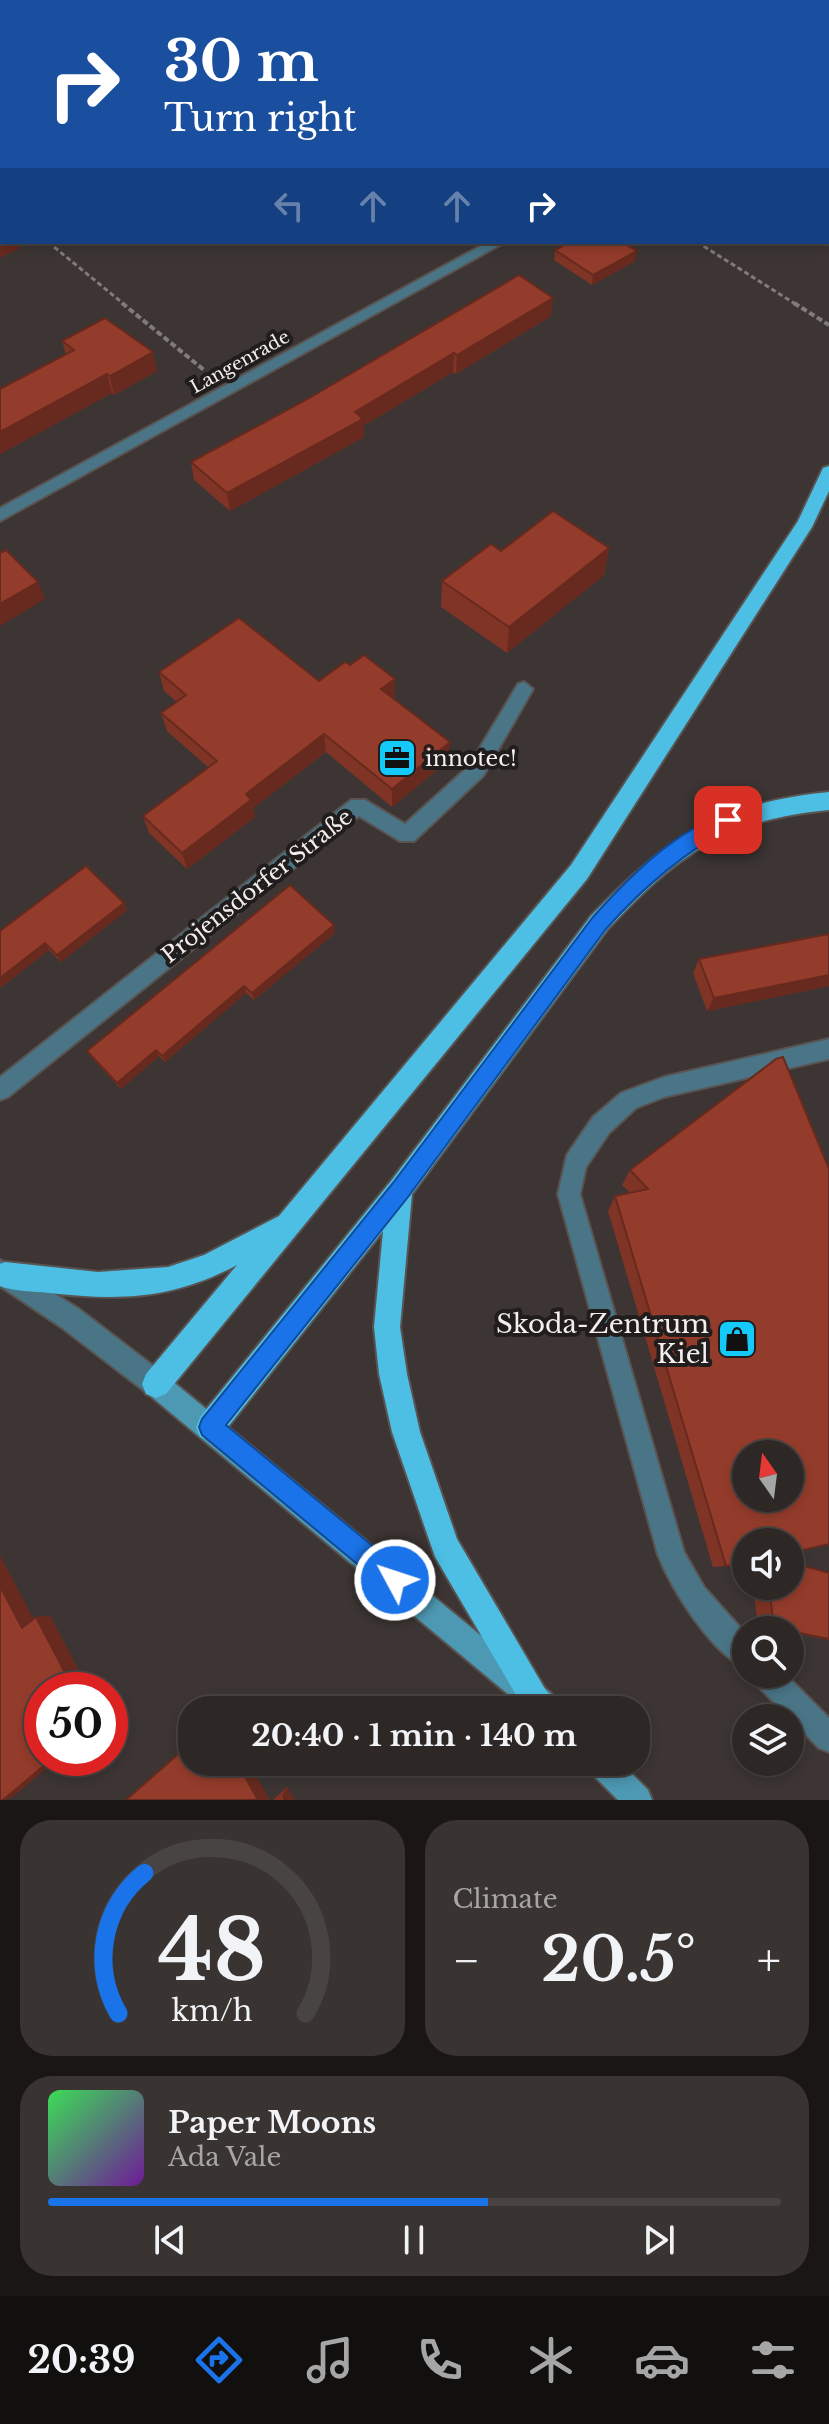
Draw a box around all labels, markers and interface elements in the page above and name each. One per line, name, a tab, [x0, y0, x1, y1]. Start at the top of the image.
text: 30 m	[164, 27, 319, 96]
icon: right	[32, 32, 136, 136]
text: Turn right	[164, 96, 357, 141]
icon: left	[267, 184, 311, 228]
icon: ahead	[351, 184, 395, 228]
icon: ahead	[435, 184, 479, 228]
icon: right	[519, 184, 563, 228]
street label: Langenrade	[187, 326, 293, 398]
office icon: innotec!	[376, 737, 418, 779]
place label: innotec!	[425, 745, 517, 772]
pin	[694, 786, 762, 854]
icon: arrive	[706, 798, 750, 842]
street label: Projensdorfer Straße	[156, 803, 358, 969]
place label: Skoda-Zentrum Kiel	[496, 1308, 709, 1370]
shop icon: Skoda-Zentrum Kiel	[716, 1318, 758, 1360]
north arrow	[732, 1440, 804, 1512]
map controls	[732, 1440, 804, 1776]
button: sound	[732, 1528, 804, 1600]
position arrow	[353, 1538, 437, 1622]
button: search	[732, 1616, 804, 1688]
speed limit sign: 50	[24, 1672, 128, 1776]
button: layers	[732, 1704, 804, 1776]
text: 20:40 · 1 min · 140 m	[251, 1717, 577, 1754]
text: Climate	[453, 1883, 558, 1915]
text: 48	[158, 1899, 266, 2002]
text: 20.5°	[541, 1923, 696, 1997]
text: −	[453, 1933, 480, 1988]
text: +	[757, 1933, 781, 1988]
text: km/h	[172, 1993, 253, 2029]
text: Paper Moons	[168, 2104, 376, 2141]
text: Ada Vale	[168, 2141, 281, 2173]
icon: previous	[148, 2218, 192, 2262]
icon: pause	[392, 2218, 436, 2262]
icon: next	[637, 2218, 681, 2262]
icon: directions	[191, 2332, 247, 2388]
icon: music	[302, 2332, 358, 2388]
icon: phone	[412, 2332, 468, 2388]
icon: climate	[523, 2332, 579, 2388]
icon: car	[634, 2332, 690, 2388]
icon: filters	[745, 2332, 801, 2388]
text: 20:39	[27, 2338, 136, 2383]

